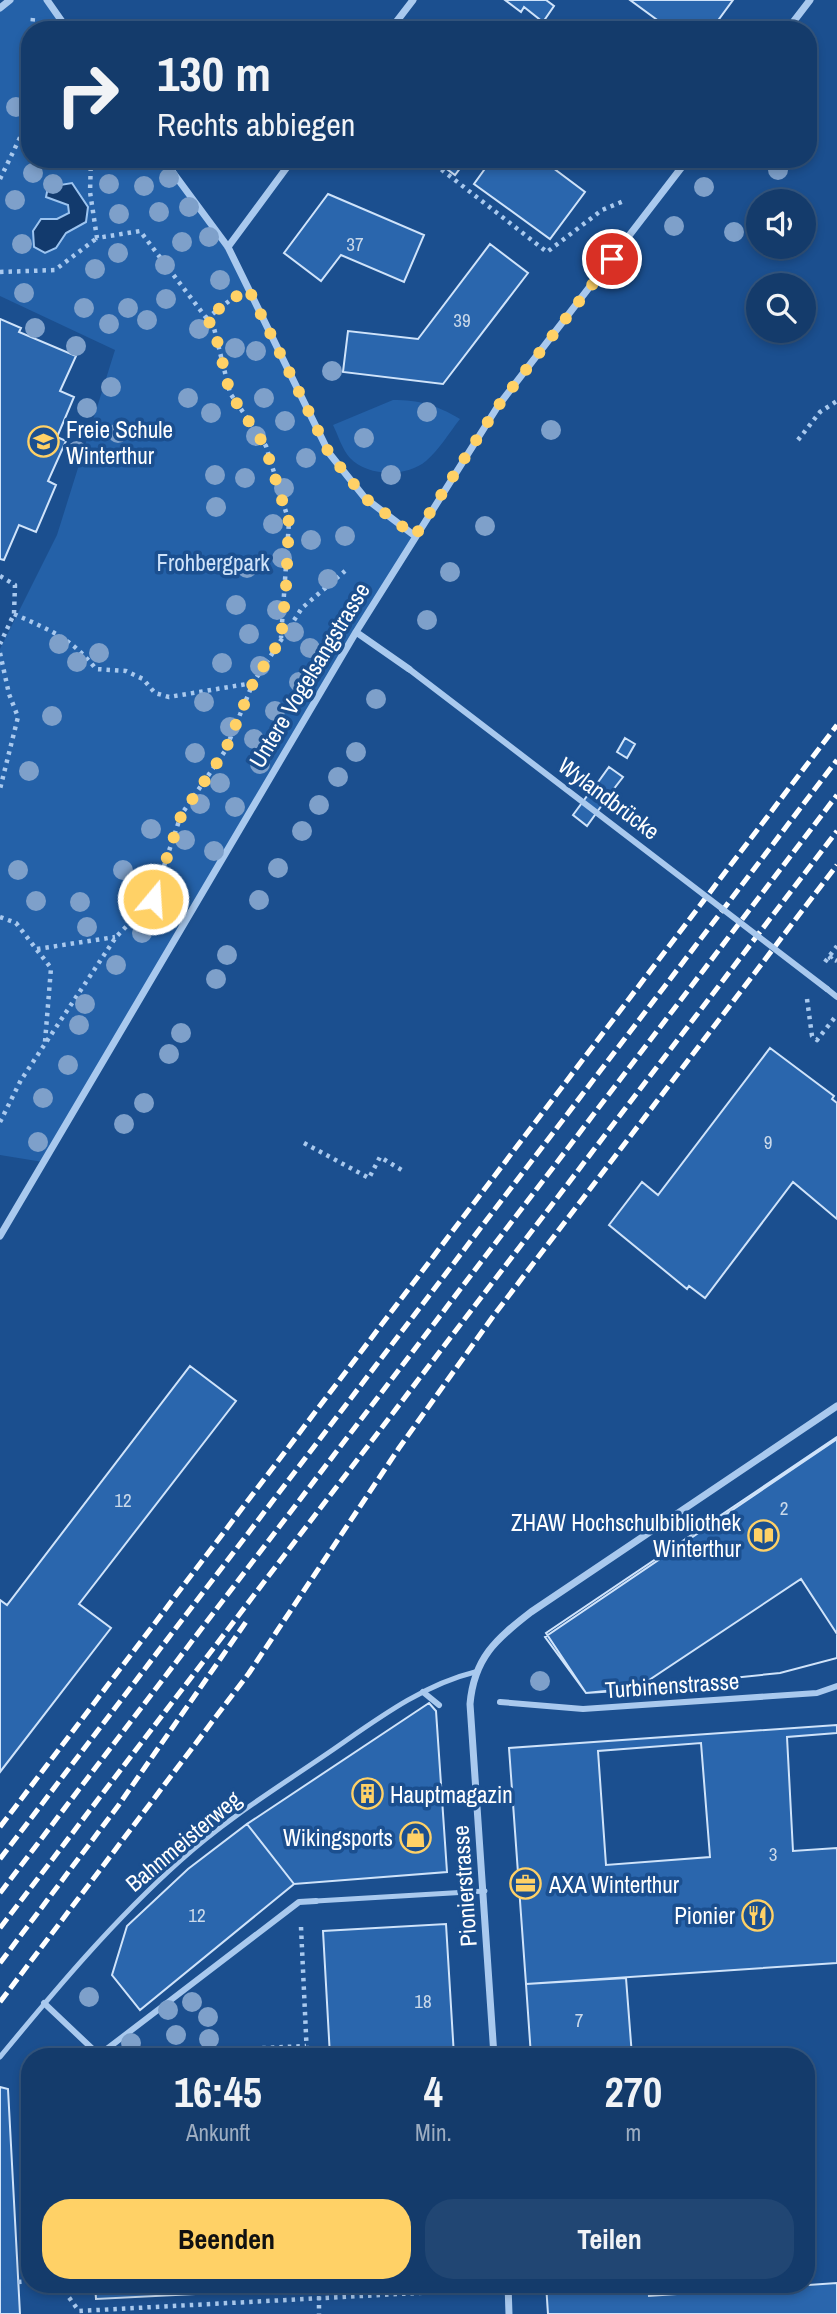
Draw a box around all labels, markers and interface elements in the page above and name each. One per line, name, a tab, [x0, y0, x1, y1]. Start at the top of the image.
text: 130 m	[157, 40, 271, 106]
icon: right	[42, 49, 133, 140]
text: Rechts abbiegen	[157, 103, 355, 146]
map controls	[746, 189, 816, 343]
button: sound	[746, 189, 816, 259]
pin	[582, 229, 642, 289]
house number: 37	[346, 231, 364, 257]
icon: arrive	[593, 240, 631, 278]
button: search	[746, 273, 816, 343]
house number: 39	[453, 307, 471, 333]
place label: Freie Schule Winterthur	[66, 414, 173, 471]
school or university icon: Freie Schule Winterthur	[26, 425, 60, 459]
park label: Frohbergpark	[156, 547, 270, 578]
street label: Untere Vogelsangstrasse	[241, 577, 377, 773]
street label: Wylandbrücke	[552, 750, 666, 846]
position arrow	[116, 862, 190, 936]
house number: 9	[764, 1129, 772, 1155]
house number: 12	[114, 1487, 132, 1513]
house number: 2	[780, 1495, 788, 1521]
place label: ZHAW Hochschulbibliothek Winterthur	[511, 1507, 742, 1564]
library icon: ZHAW Hochschulbibliothek Winterthur	[747, 1518, 781, 1552]
street label: Turbinenstrasse	[604, 1665, 740, 1705]
building icon: Hauptmagazin	[350, 1777, 384, 1811]
place label: Hauptmagazin	[390, 1779, 513, 1810]
street label: Bahnmeisterweg	[119, 1783, 248, 1898]
shop icon: Wikingsports	[399, 1820, 433, 1854]
place label: Wikingsports	[283, 1822, 393, 1853]
street label: Pionierstrasse	[444, 1824, 484, 1948]
house number: 3	[769, 1841, 777, 1867]
office icon: AXA Winterthur	[509, 1867, 543, 1901]
place label: AXA Winterthur	[548, 1869, 680, 1900]
restaurant icon: Pionier	[741, 1898, 775, 1932]
place label: Pionier	[674, 1900, 736, 1931]
house number: 12	[188, 1902, 206, 1928]
house number: 18	[414, 1988, 432, 2014]
house number: 7	[575, 2007, 584, 2033]
text: 16:45	[174, 2064, 262, 2120]
text: 4	[424, 2064, 443, 2120]
text: 270	[605, 2064, 662, 2120]
text: Ankunft	[186, 2117, 250, 2148]
text: Min.	[415, 2117, 452, 2148]
text: m	[625, 2117, 641, 2148]
button: Beenden	[42, 2199, 411, 2279]
button: Teilen	[425, 2199, 794, 2279]

